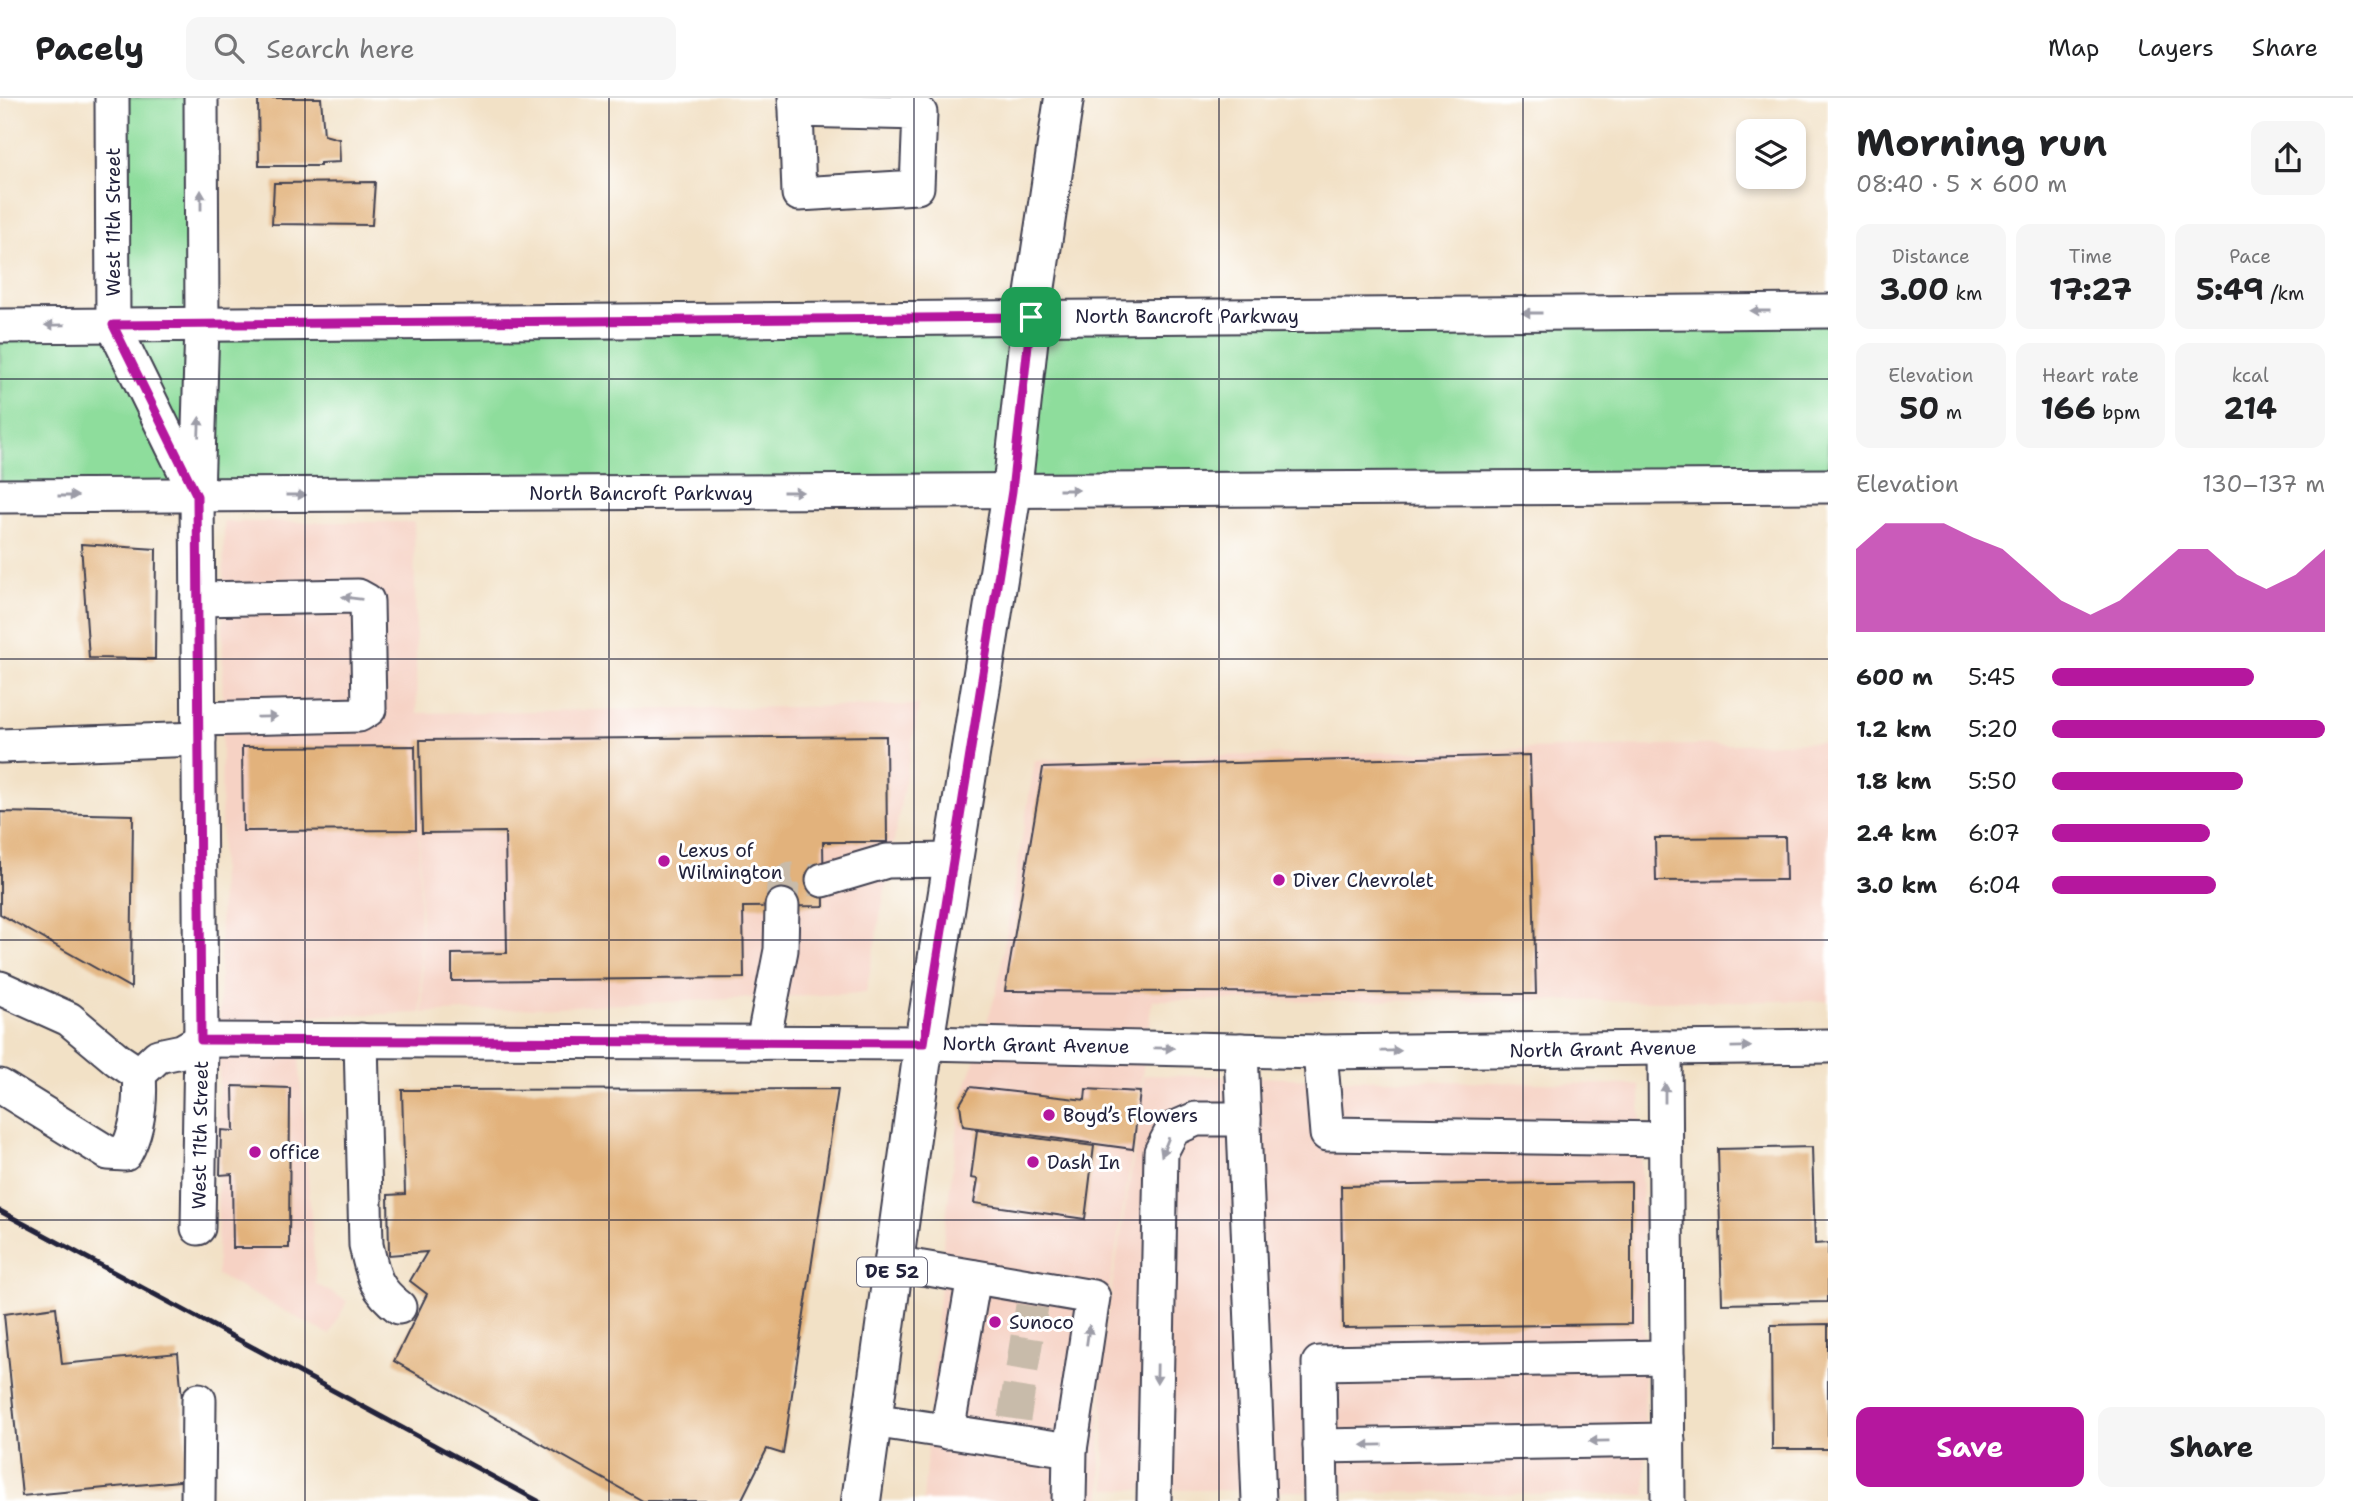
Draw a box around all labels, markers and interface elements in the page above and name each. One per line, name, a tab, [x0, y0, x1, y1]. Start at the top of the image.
search box	[186, 17, 676, 80]
text: Pacely	[35, 26, 144, 71]
icon: search	[210, 29, 248, 67]
text: Search here	[266, 31, 415, 66]
text: Map	[2048, 32, 2099, 64]
text: Layers	[2137, 32, 2214, 64]
text: Share	[2252, 32, 2318, 64]
text: Morning run	[1856, 117, 2107, 168]
map controls	[1736, 119, 1806, 189]
button: layers	[1736, 119, 1806, 189]
button: share	[2251, 121, 2325, 195]
street label: West 11th Street	[101, 148, 126, 296]
text: 08:40 · 5 × 600 m	[1856, 169, 2067, 199]
one-way arrow	[195, 189, 207, 211]
text: Distance	[1892, 244, 1970, 269]
text: Time	[2069, 244, 2112, 269]
text: Pace	[2229, 244, 2271, 269]
text: 3.00	[1879, 269, 1949, 310]
text: 17:27	[2049, 269, 2132, 310]
text: 5:49	[2196, 269, 2264, 310]
text: km	[1949, 281, 1982, 306]
text: /km	[2264, 281, 2304, 306]
pin	[1001, 287, 1061, 347]
icon: arrive	[1012, 298, 1050, 336]
street label: North Bancroft Parkway	[1075, 304, 1299, 329]
one-way arrow	[1749, 305, 1771, 317]
one-way arrow	[1521, 307, 1543, 319]
one-way arrow	[44, 319, 66, 331]
text: Elevation	[1888, 363, 1973, 388]
text: Heart rate	[2042, 363, 2139, 388]
text: kcal	[2232, 363, 2269, 388]
text: 50	[1900, 388, 1939, 429]
text: 166	[2041, 388, 2096, 429]
text: 214	[2223, 388, 2277, 429]
text: m	[1939, 400, 1962, 425]
text: bpm	[2096, 400, 2140, 425]
one-way arrow	[193, 416, 204, 438]
text: Elevation	[1856, 469, 1959, 499]
text: 130–137 m	[2202, 469, 2325, 499]
street label: North Bancroft Parkway	[529, 481, 753, 506]
one-way arrow	[1058, 485, 1080, 496]
one-way arrow	[782, 486, 804, 498]
one-way arrow	[285, 489, 307, 501]
one-way arrow	[57, 490, 79, 502]
one-way arrow	[341, 592, 363, 603]
text: 600 m	[1856, 662, 1933, 692]
text: 5:45	[1968, 662, 2016, 692]
one-way arrow	[256, 711, 278, 723]
text: 1.2 km	[1856, 714, 1932, 744]
text: 5:20	[1968, 714, 2018, 744]
text: 1.8 km	[1856, 766, 1931, 796]
text: 5:50	[1968, 766, 2017, 796]
text: 2.4 km	[1856, 818, 1937, 848]
text: 6:07	[1968, 818, 2020, 848]
place label: Lexus of Wilmington	[678, 838, 782, 885]
marker: Lexus of Wilmington	[656, 853, 672, 869]
place label: Diver Chevrolet	[1293, 868, 1434, 893]
text: 3.0 km	[1856, 870, 1937, 900]
text: 6:04	[1968, 870, 2020, 900]
marker: Diver Chevrolet	[1271, 872, 1287, 888]
street label: North Grant Avenue	[942, 1031, 1130, 1059]
street label: North Grant Avenue	[1509, 1035, 1697, 1063]
one-way arrow	[1730, 1041, 1752, 1053]
one-way arrow	[1153, 1043, 1175, 1054]
one-way arrow	[1380, 1045, 1402, 1057]
street label: West 11th Street	[186, 1060, 214, 1210]
one-way arrow	[1659, 1082, 1671, 1104]
place label: Boyd’s Flowers	[1063, 1103, 1198, 1128]
marker: Boyd’s Flowers	[1041, 1107, 1057, 1123]
one-way arrow	[1159, 1137, 1170, 1158]
place label: office	[269, 1140, 320, 1165]
marker: office	[247, 1144, 263, 1160]
place label: Dash In	[1047, 1150, 1120, 1175]
marker: Dash In	[1025, 1154, 1041, 1170]
road number: DE 52	[857, 1258, 927, 1287]
place label: Sunoco	[1009, 1310, 1074, 1335]
marker: Sunoco	[987, 1314, 1003, 1330]
one-way arrow	[1082, 1323, 1093, 1345]
one-way arrow	[1151, 1363, 1162, 1385]
button: Save	[1856, 1407, 2084, 1487]
button: Share	[2098, 1407, 2325, 1487]
one-way arrow	[1588, 1435, 1610, 1447]
one-way arrow	[1361, 1440, 1383, 1451]

